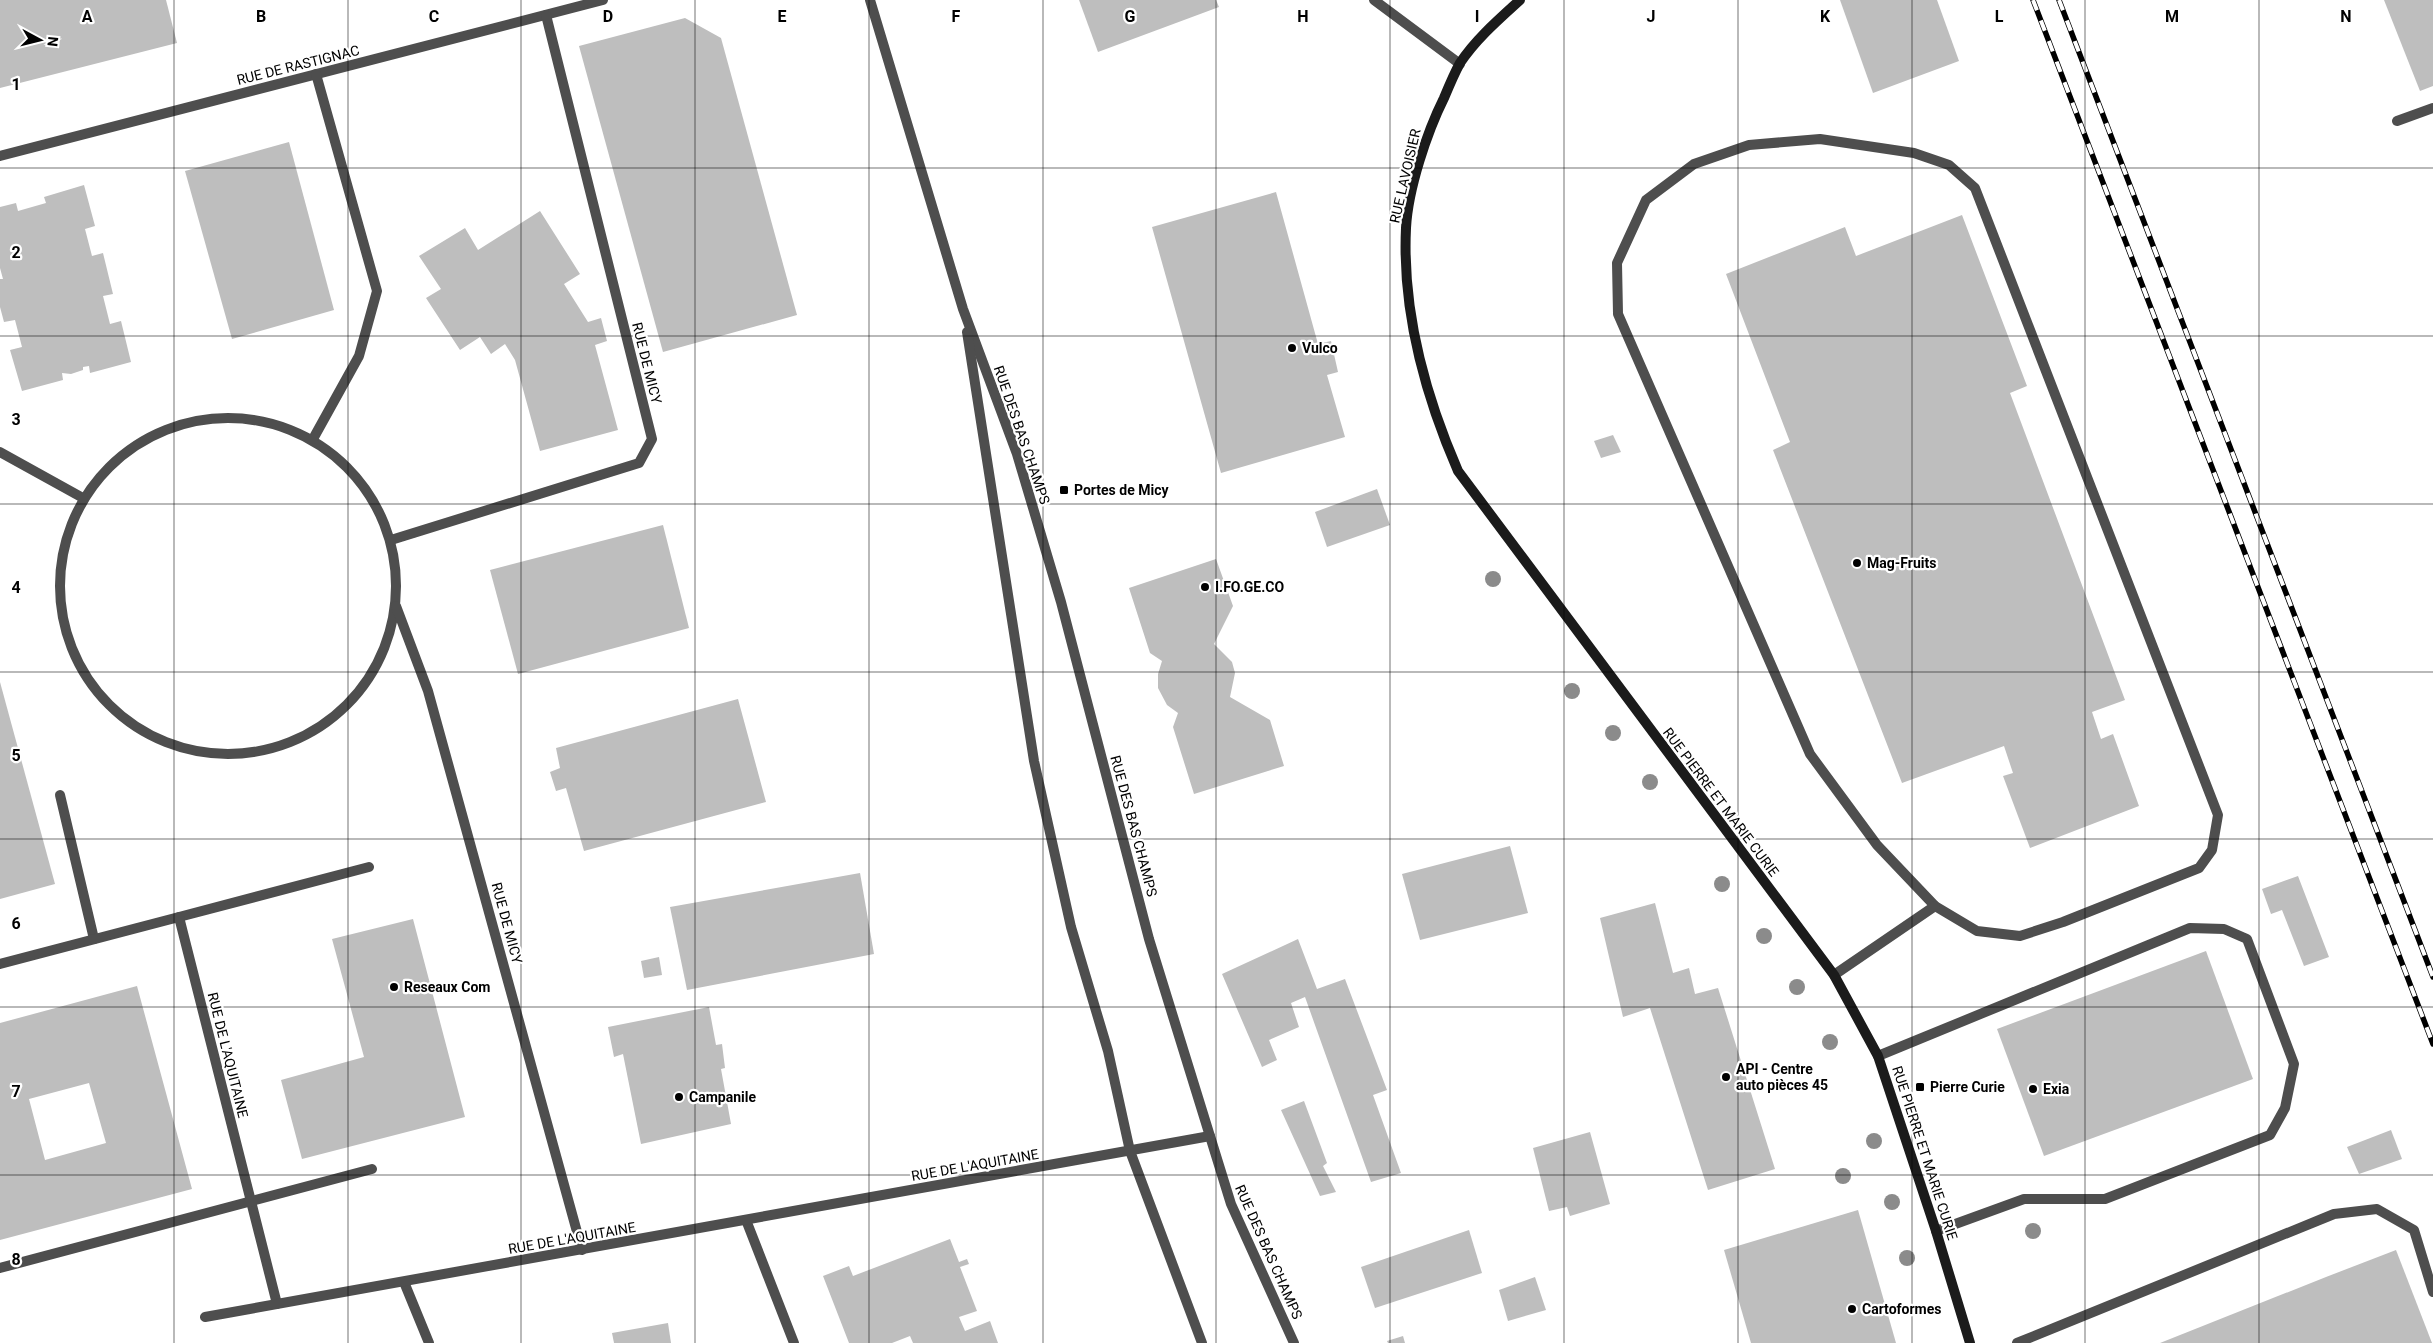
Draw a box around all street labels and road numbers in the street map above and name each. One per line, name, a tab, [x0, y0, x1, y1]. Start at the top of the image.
street label: RUE DE RASTIGNAC	[235, 42, 361, 88]
street label: RUE LAVOISIER	[1386, 127, 1424, 225]
street label: RUE DE MICY	[629, 321, 665, 406]
street label: RUE DES BAS CHAMPS	[991, 364, 1053, 506]
street label: RUE PIERRE ET MARIE CURIE	[1660, 725, 1782, 880]
street label: RUE DES BAS CHAMPS	[1107, 754, 1161, 898]
street label: RUE DE MICY	[488, 881, 526, 966]
street label: RUE DE L'AQUITAINE	[205, 990, 251, 1120]
street label: RUE PIERRE ET MARIE CURIE	[1889, 1064, 1961, 1242]
street label: RUE DE L'AQUITAINE	[910, 1146, 1040, 1184]
street label: RUE DES BAS CHAMPS	[1232, 1182, 1306, 1322]
street label: RUE DE L'AQUITAINE	[507, 1219, 637, 1257]

